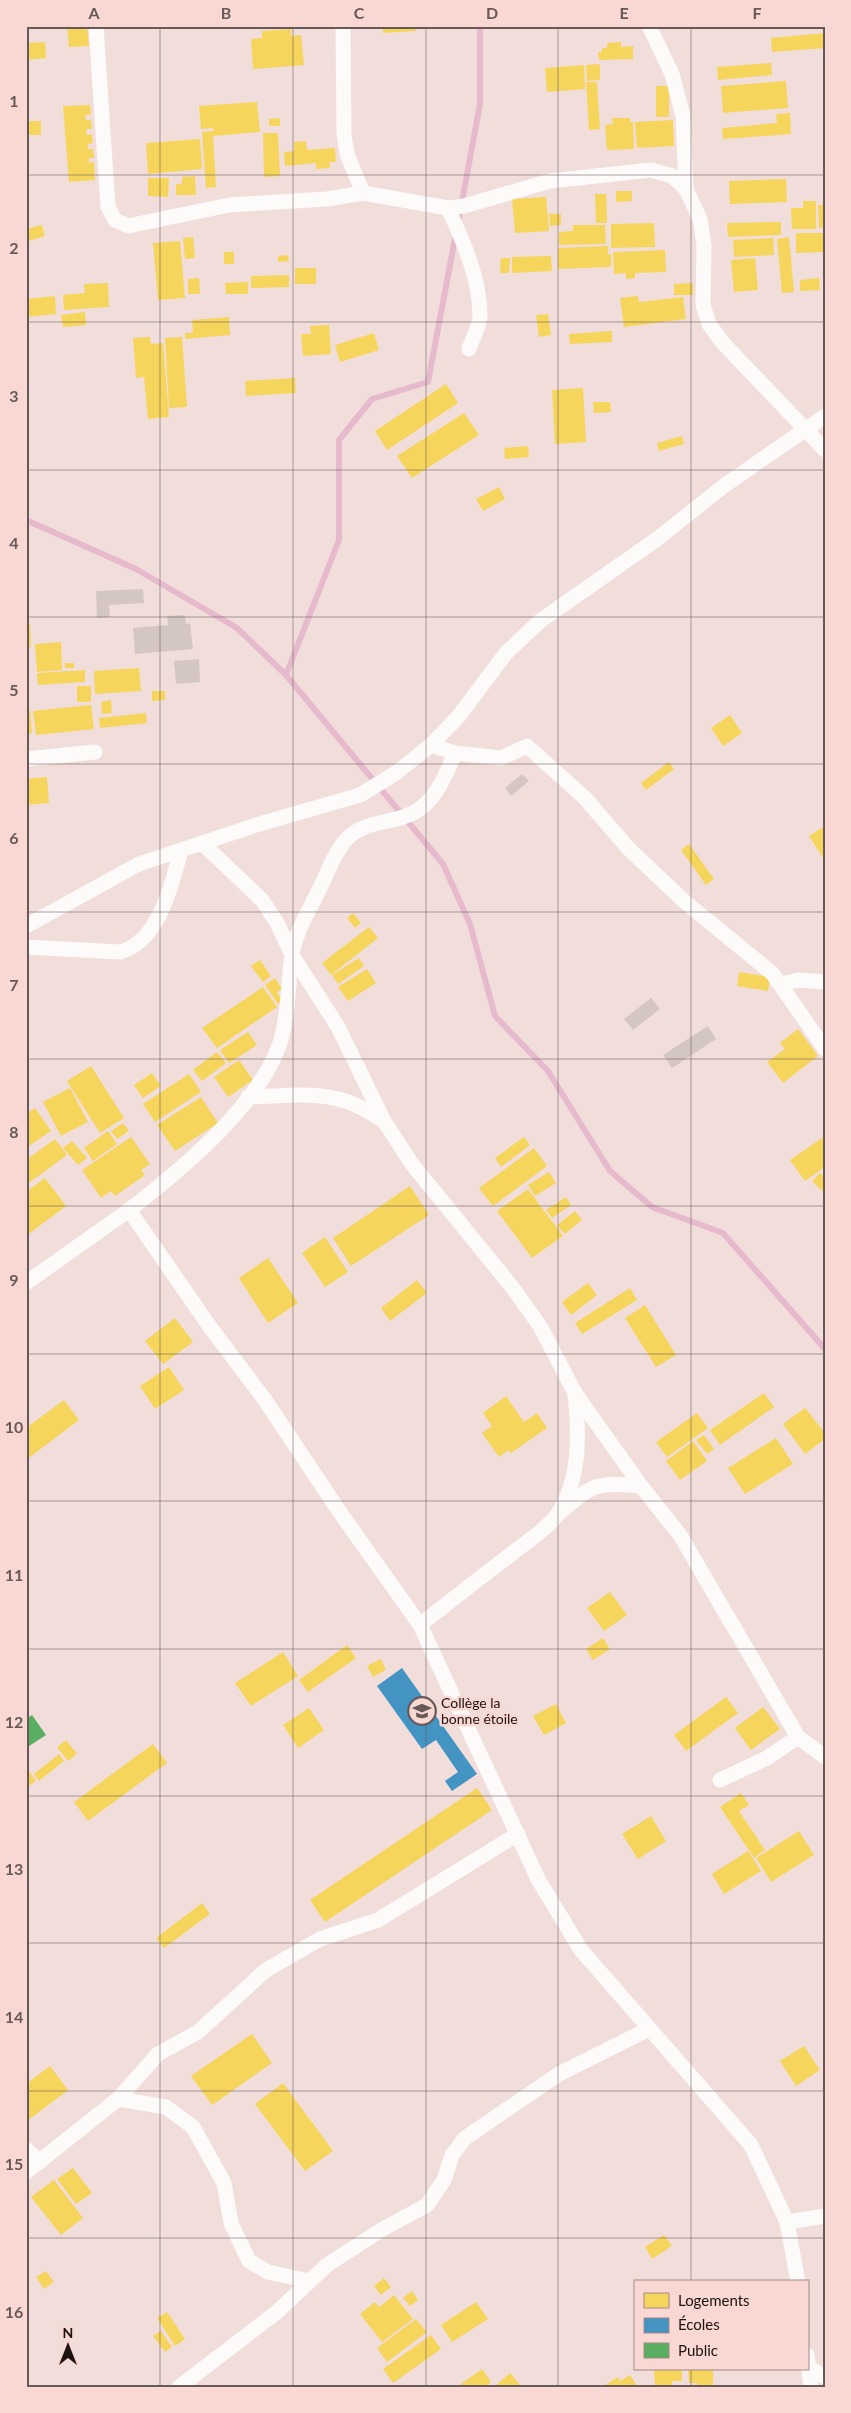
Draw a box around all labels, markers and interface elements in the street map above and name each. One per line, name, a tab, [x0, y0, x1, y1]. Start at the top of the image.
text: A	[87, 3, 100, 22]
text: B	[221, 3, 231, 22]
text: C	[354, 3, 365, 22]
text: D	[486, 3, 498, 22]
text: E	[619, 3, 629, 22]
text: F	[752, 3, 762, 22]
text: 1	[9, 91, 19, 110]
text: 2	[9, 238, 19, 257]
text: 3	[9, 386, 19, 405]
text: 4	[9, 533, 19, 552]
text: 5	[9, 680, 19, 699]
text: 6	[9, 828, 19, 847]
text: 7	[9, 975, 19, 994]
text: 8	[9, 1122, 19, 1141]
text: 9	[9, 1270, 19, 1289]
text: 10	[5, 1417, 23, 1436]
text: 11	[5, 1565, 23, 1584]
place label: Collège la bonne étoile	[441, 1694, 518, 1727]
school or university icon: Collège la bonne étoile	[407, 1696, 437, 1726]
text: 12	[5, 1712, 23, 1731]
text: 13	[5, 1859, 23, 1878]
text: 14	[5, 2007, 23, 2026]
text: 15	[5, 2154, 23, 2173]
legend	[634, 2280, 808, 2370]
text: Logements	[678, 2291, 750, 2309]
text: 16	[5, 2302, 23, 2321]
text: Écoles	[678, 2315, 720, 2333]
north arrow	[42, 2320, 92, 2370]
text: N	[63, 2324, 73, 2341]
text: Public	[678, 2341, 718, 2359]

